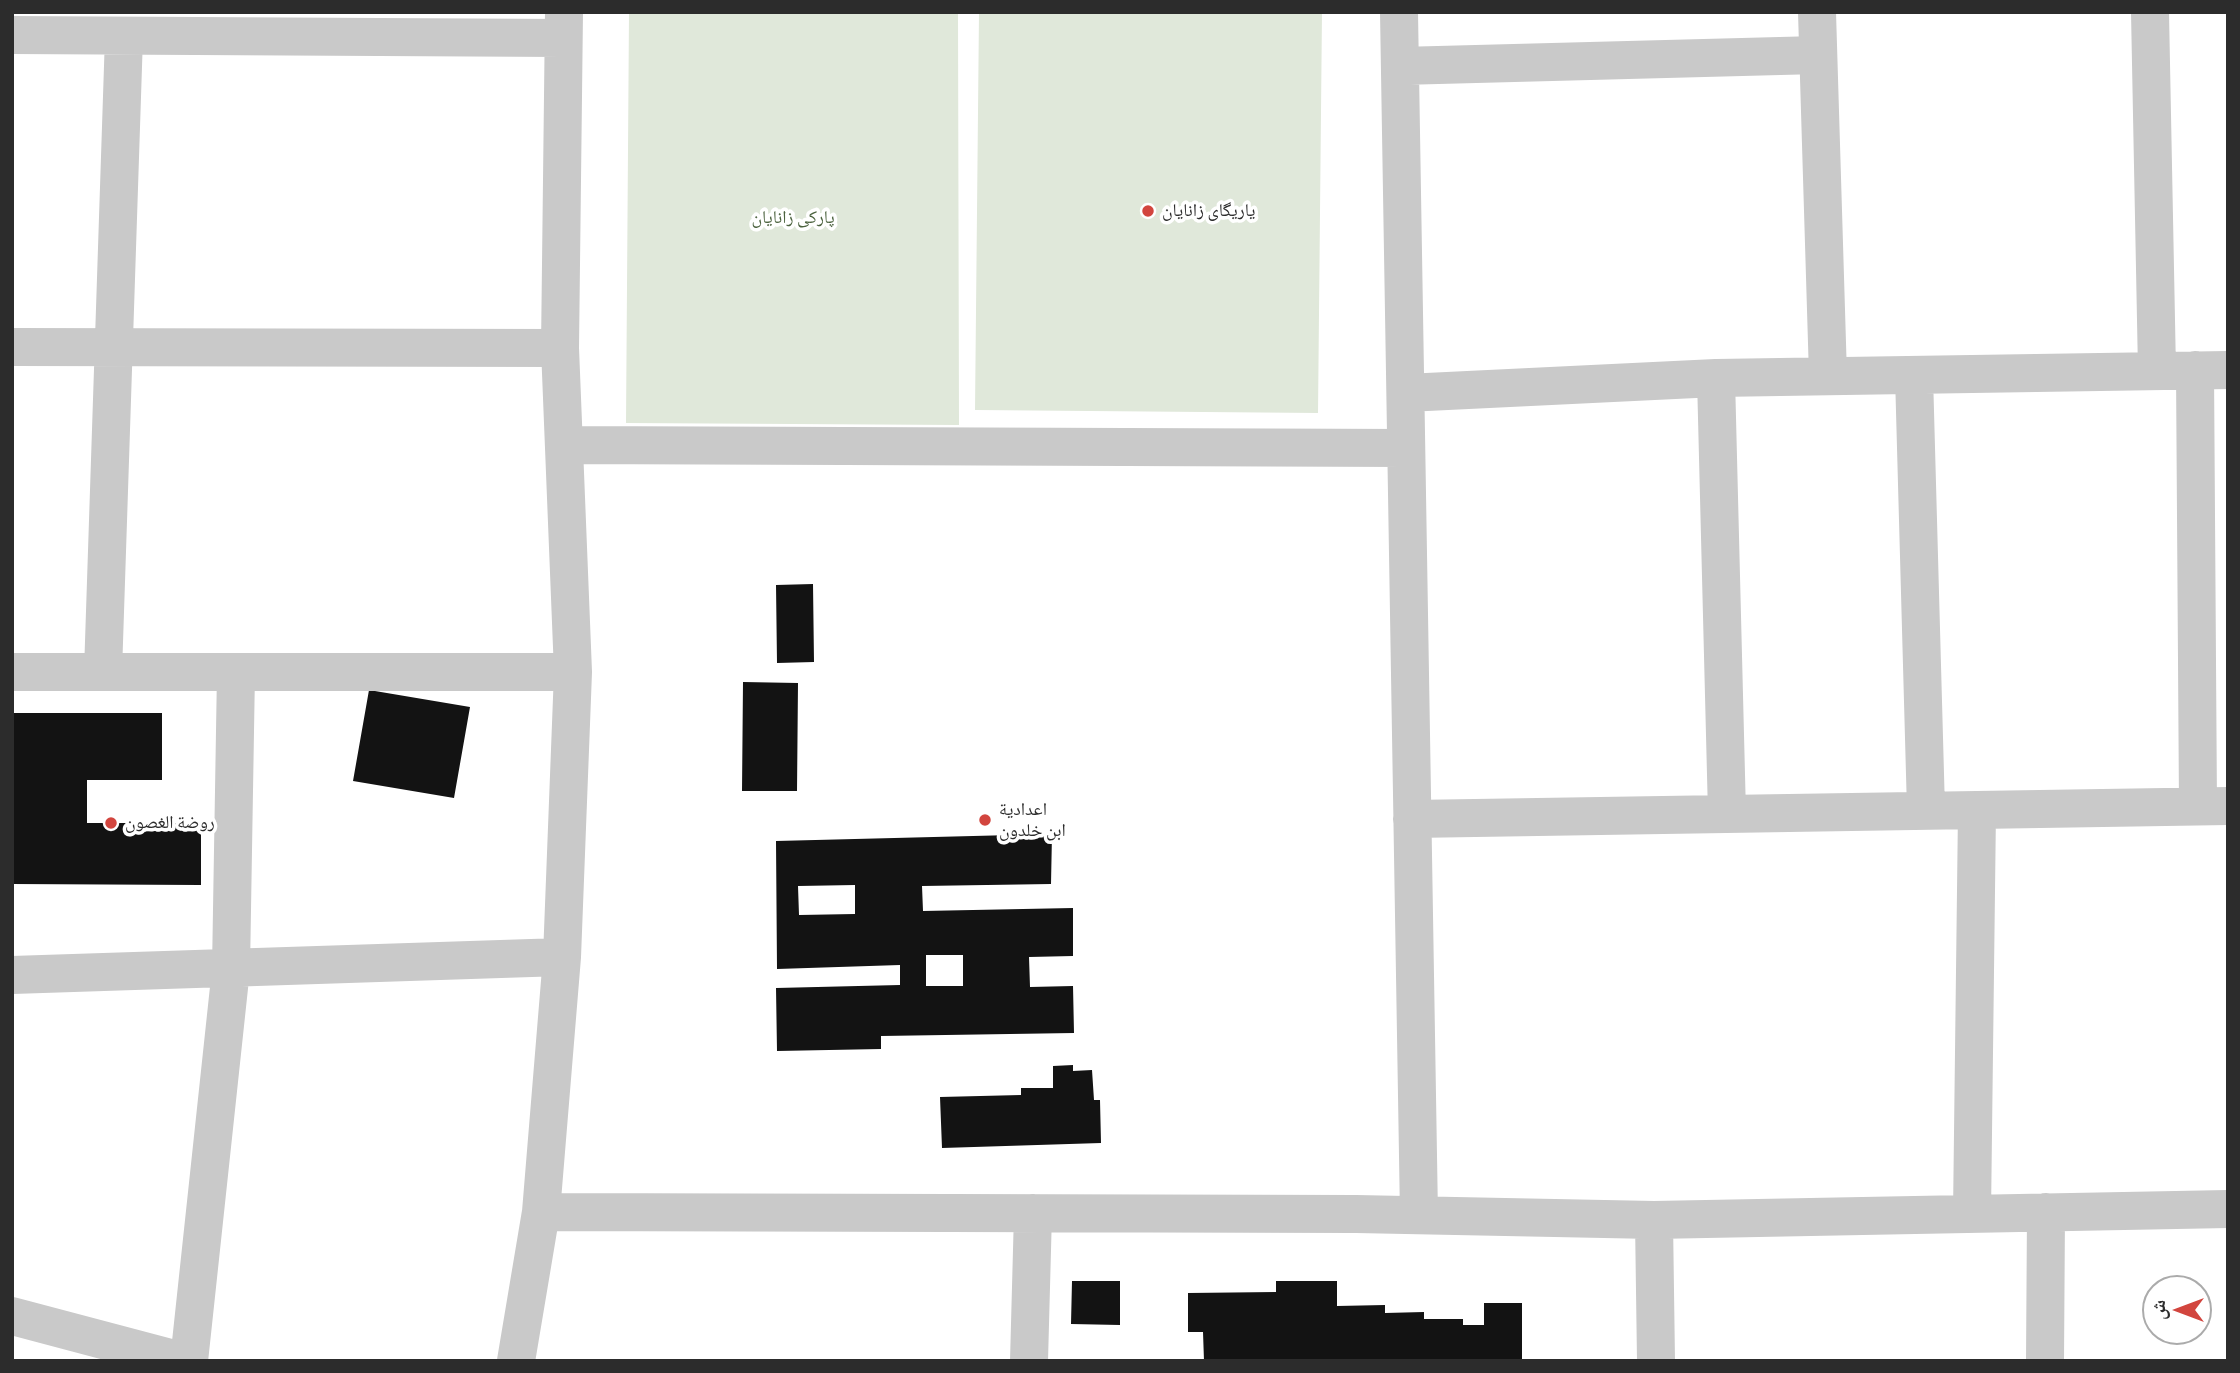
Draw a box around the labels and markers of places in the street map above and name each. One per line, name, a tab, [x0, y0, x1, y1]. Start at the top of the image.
place label: یاریگای زانایان	[1162, 200, 1255, 222]
marker: یاریگای زانایان	[1140, 203, 1156, 219]
place label: اعدادية ابن خلدون	[999, 799, 1066, 842]
place label: روضة الغصون	[125, 812, 215, 834]
marker: اعدادية ابن خلدون	[977, 812, 993, 828]
marker: روضة الغصون	[103, 815, 119, 831]

